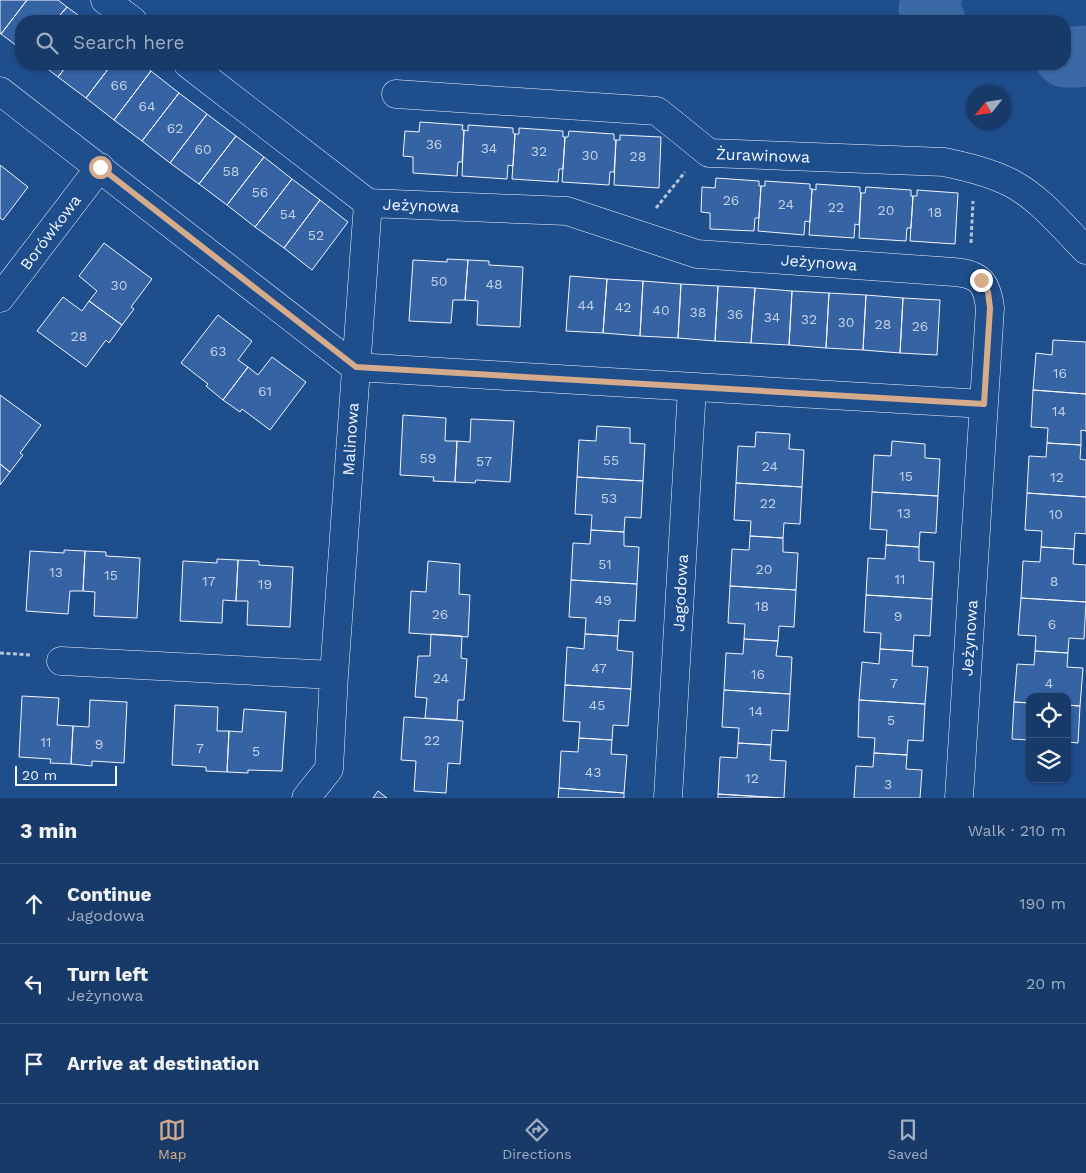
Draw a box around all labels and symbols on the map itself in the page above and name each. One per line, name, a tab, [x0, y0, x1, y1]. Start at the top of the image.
house number: 66	[110, 77, 128, 93]
north arrow	[966, 85, 1011, 130]
house number: 64	[138, 98, 156, 114]
house number: 62	[167, 120, 183, 136]
house number: 36	[426, 136, 442, 152]
house number: 34	[481, 140, 497, 156]
house number: 60	[194, 141, 212, 157]
house number: 32	[531, 143, 547, 159]
street label: Żurawinowa	[716, 144, 810, 167]
house number: 30	[582, 147, 598, 163]
house number: 28	[630, 148, 646, 164]
route start	[89, 156, 112, 179]
house number: 58	[223, 163, 239, 179]
house number: 56	[252, 184, 268, 200]
street label: Borówkowa	[16, 191, 85, 274]
house number: 26	[723, 192, 739, 208]
street label: Jeżynowa	[382, 195, 460, 216]
house number: 24	[778, 196, 794, 212]
house number: 22	[828, 199, 844, 215]
house number: 20	[878, 202, 894, 218]
house number: 18	[928, 204, 942, 220]
house number: 54	[280, 206, 296, 222]
house number: 52	[308, 227, 324, 243]
street label: Jeżynowa	[780, 250, 858, 275]
route end	[970, 269, 993, 292]
house number: 50	[431, 273, 447, 289]
house number: 48	[485, 276, 503, 292]
house number: 30	[111, 277, 127, 293]
house number: 44	[577, 297, 595, 313]
house number: 42	[615, 299, 631, 315]
house number: 40	[652, 302, 670, 318]
house number: 38	[690, 304, 706, 320]
house number: 36	[727, 306, 743, 322]
house number: 34	[764, 309, 780, 325]
house number: 32	[801, 311, 817, 327]
house number: 30	[838, 314, 854, 330]
house number: 28	[875, 316, 891, 332]
house number: 26	[912, 318, 928, 334]
house number: 28	[71, 328, 87, 344]
house number: 63	[210, 343, 226, 359]
house number: 16	[1053, 365, 1067, 381]
house number: 61	[258, 383, 272, 399]
street label: Malinowa	[338, 402, 363, 476]
house number: 14	[1052, 403, 1066, 419]
house number: 59	[420, 450, 436, 466]
house number: 55	[603, 452, 619, 468]
house number: 57	[476, 453, 492, 469]
house number: 24	[762, 458, 778, 474]
house number: 15	[899, 468, 913, 484]
house number: 12	[1050, 469, 1064, 485]
house number: 53	[601, 490, 617, 506]
house number: 22	[760, 495, 776, 511]
house number: 13	[897, 505, 911, 521]
house number: 10	[1049, 506, 1063, 522]
street label: Jagodowa	[669, 554, 692, 632]
house number: 51	[598, 556, 612, 572]
house number: 20	[756, 561, 772, 577]
house number: 13	[49, 564, 63, 580]
house number: 15	[104, 567, 118, 583]
house number: 11	[895, 571, 905, 587]
house number: 17	[202, 573, 216, 589]
house number: 8	[1050, 573, 1058, 589]
house number: 19	[258, 576, 272, 592]
house number: 49	[594, 592, 612, 608]
house number: 18	[755, 598, 769, 614]
street label: Jeżynowa	[957, 599, 982, 677]
house number: 26	[432, 606, 448, 622]
house number: 9	[894, 608, 902, 624]
house number: 6	[1048, 616, 1056, 632]
house number: 47	[591, 660, 607, 676]
house number: 16	[751, 666, 765, 682]
house number: 24	[433, 670, 449, 686]
house number: 7	[890, 675, 898, 691]
house number: 4	[1045, 675, 1053, 691]
house number: 45	[589, 697, 605, 713]
house number: 14	[749, 703, 763, 719]
house number: 5	[887, 712, 895, 728]
house number: 22	[424, 732, 440, 748]
house number: 11	[41, 734, 51, 750]
house number: 9	[95, 736, 103, 752]
house number: 7	[196, 740, 204, 756]
house number: 5	[252, 743, 260, 759]
scale bar	[15, 763, 118, 786]
house number: 43	[585, 764, 601, 780]
house number: 12	[745, 770, 759, 786]
house number: 3	[884, 776, 892, 792]

